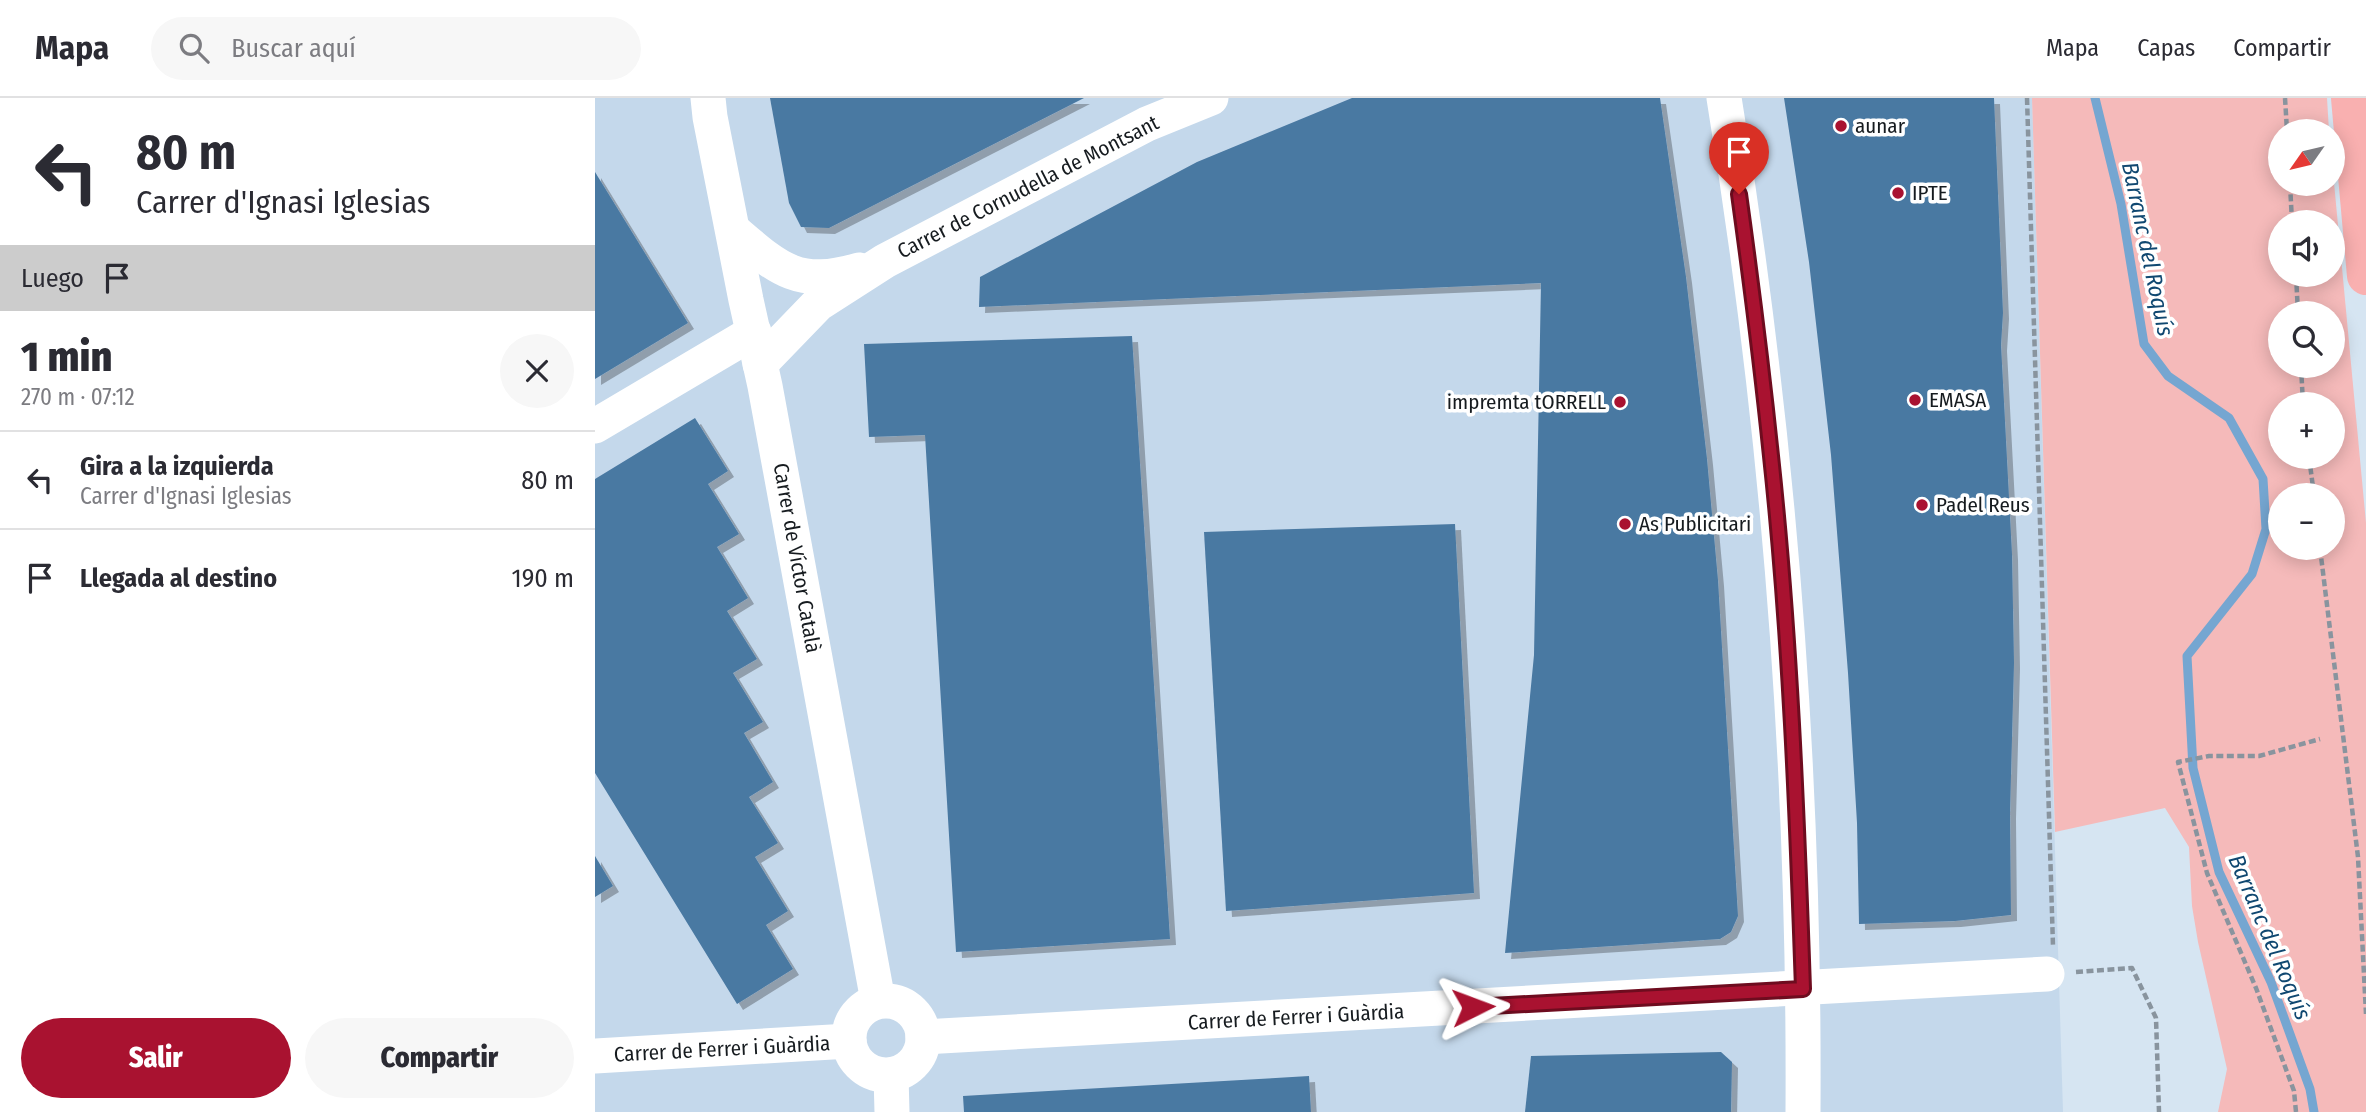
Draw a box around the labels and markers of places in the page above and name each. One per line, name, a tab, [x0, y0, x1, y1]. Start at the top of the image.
place label: aunar	[1855, 113, 1906, 139]
marker: aunar	[1833, 118, 1849, 134]
pin	[1709, 122, 1769, 194]
place label: IPTE	[1912, 180, 1948, 206]
marker: IPTE	[1890, 185, 1906, 201]
place label: EMASA	[1929, 387, 1986, 413]
place label: impremta tORRELL	[1447, 389, 1607, 415]
marker: EMASA	[1907, 392, 1923, 408]
marker: impremta tORRELL	[1612, 394, 1628, 410]
place label: Padel Reus	[1936, 492, 2030, 518]
marker: Padel Reus	[1914, 497, 1930, 513]
place label: As Publicitari	[1639, 511, 1751, 537]
marker: As Publicitari	[1617, 516, 1633, 532]

